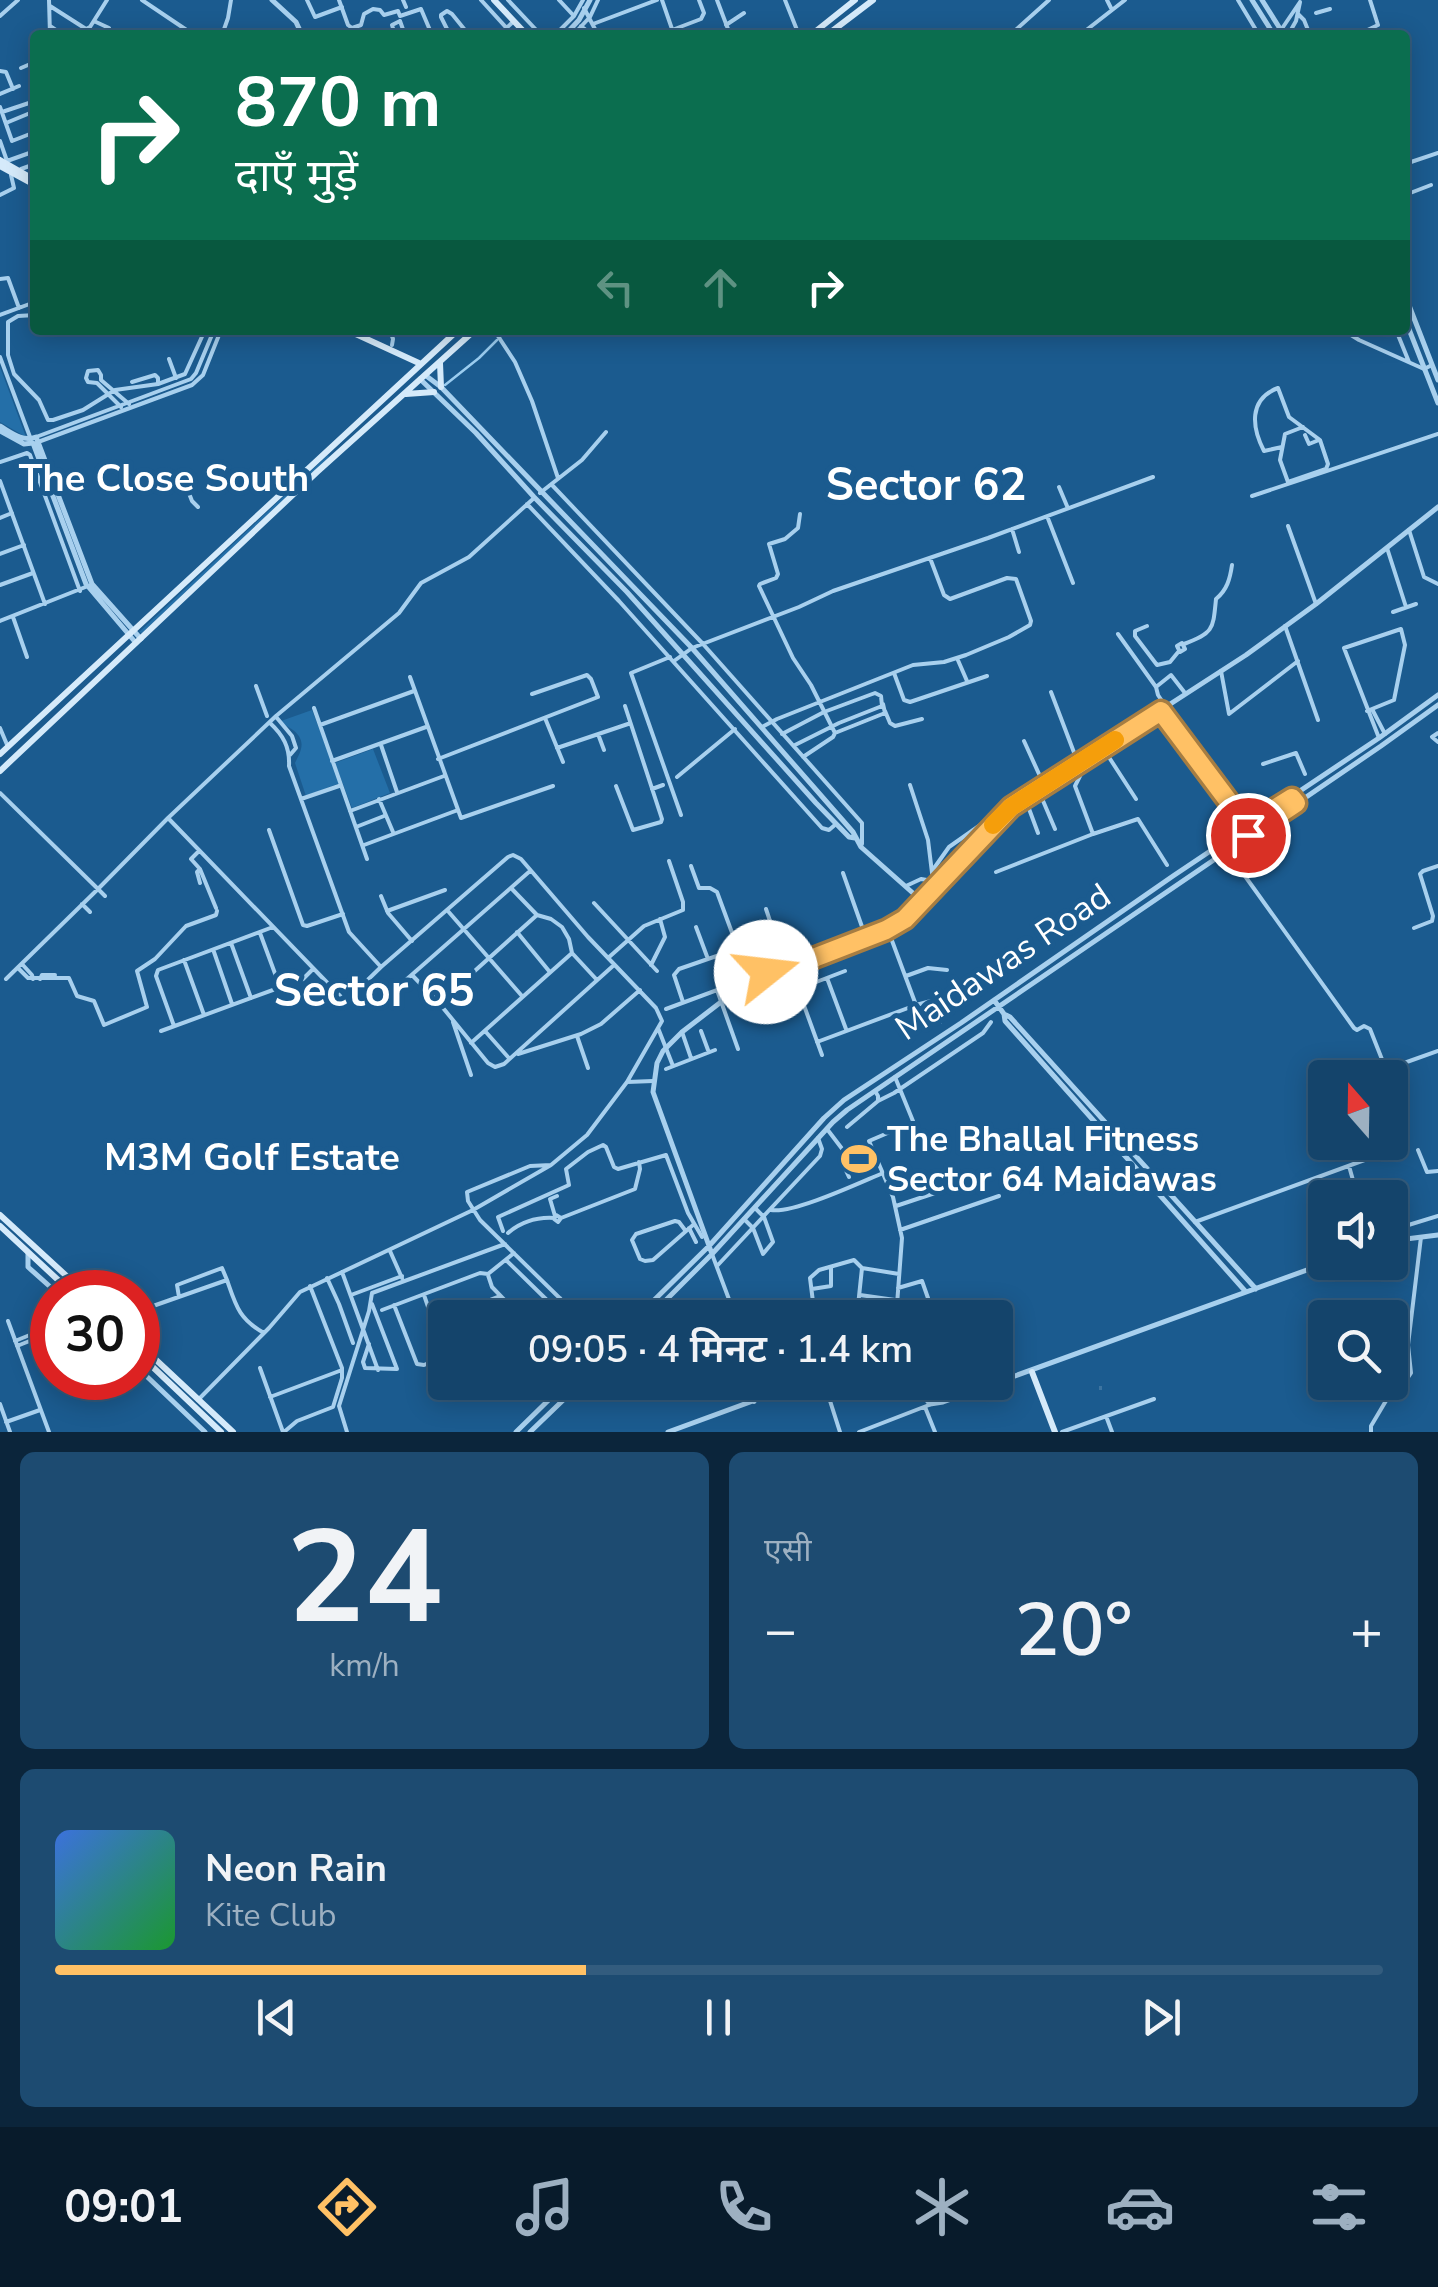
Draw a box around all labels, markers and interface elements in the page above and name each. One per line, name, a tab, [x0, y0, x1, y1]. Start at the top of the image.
text: 870 m	[235, 55, 441, 151]
icon: right	[70, 70, 200, 200]
text: दाएँ मुड़ें	[235, 146, 358, 207]
icon: left	[588, 260, 643, 315]
icon: ahead	[693, 260, 748, 315]
icon: right	[798, 260, 853, 315]
district label: The Close South	[19, 453, 309, 504]
district label: Sector 62	[826, 455, 1026, 516]
pin	[1206, 793, 1291, 878]
icon: arrive	[1221, 808, 1276, 863]
street label: Maidawas Road	[886, 873, 1120, 1051]
position arrow	[714, 920, 818, 1024]
district label: Sector 65	[274, 961, 474, 1022]
north arrow	[1308, 1060, 1408, 1160]
map controls	[1308, 1060, 1408, 1400]
place label: The Bhallal Fitness Sector 64 Maidawas	[887, 1116, 1217, 1203]
district label: M3M Golf Estate	[104, 1132, 400, 1183]
sports icon: The Bhallal Fitness Sector 64 Maidawas	[840, 1140, 878, 1178]
button: sound	[1308, 1180, 1408, 1280]
speed limit sign: 30	[30, 1270, 160, 1400]
button: search	[1308, 1300, 1408, 1400]
text: 09:05 · 4 मिनट · 1.4 km	[528, 1324, 913, 1375]
text: 24	[286, 1490, 443, 1667]
text: एसी	[764, 1529, 812, 1572]
text: 20°	[1014, 1579, 1133, 1681]
text: −	[764, 1593, 797, 1668]
text: +	[1350, 1593, 1383, 1668]
text: km/h	[329, 1644, 400, 1687]
text: Neon Rain	[205, 1843, 387, 1894]
text: Kite Club	[205, 1894, 336, 1937]
icon: previous	[249, 1990, 304, 2045]
icon: pause	[691, 1990, 746, 2045]
icon: next	[1134, 1990, 1189, 2045]
icon: directions	[312, 2172, 382, 2242]
icon: music	[510, 2172, 580, 2242]
icon: phone	[709, 2172, 779, 2242]
icon: climate	[907, 2172, 977, 2242]
icon: car	[1105, 2172, 1175, 2242]
icon: filters	[1304, 2172, 1374, 2242]
text: 09:01	[64, 2177, 183, 2238]

